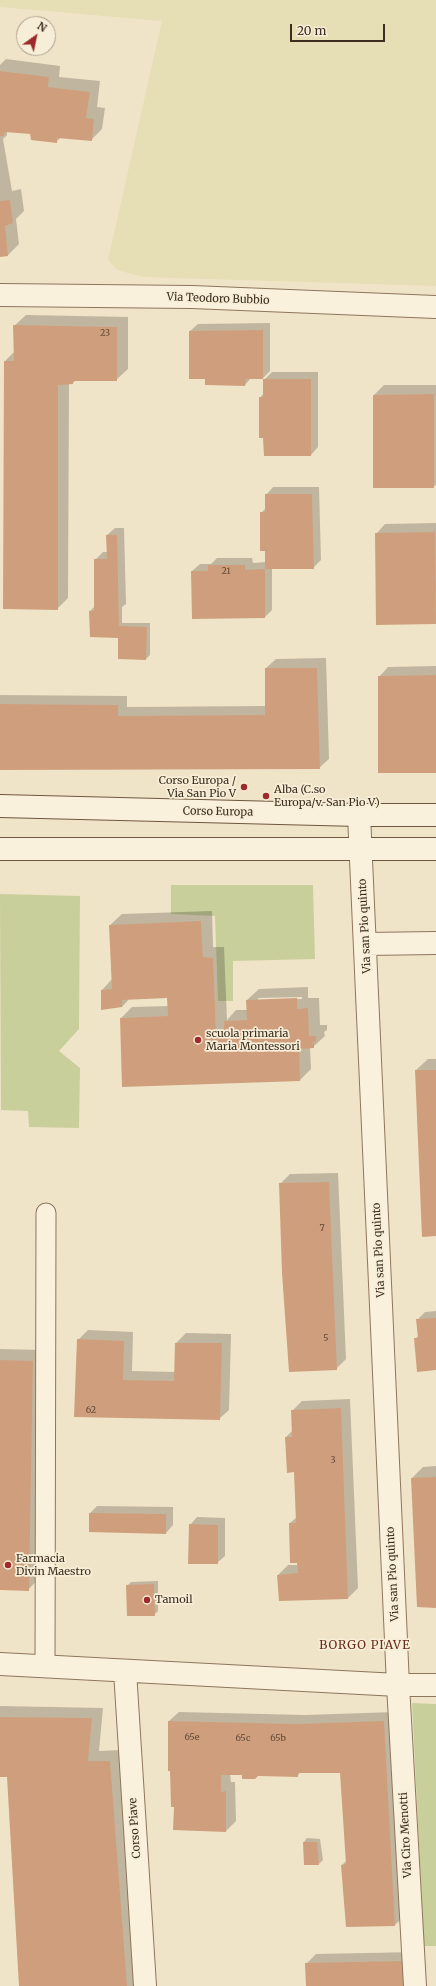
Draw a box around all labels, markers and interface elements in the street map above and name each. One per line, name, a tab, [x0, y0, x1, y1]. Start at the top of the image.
north arrow	[16, 16, 56, 56]
scale bar	[292, 16, 387, 42]
text: N	[35, 19, 49, 35]
text: 20 m	[297, 23, 326, 38]
street label: Via Teodoro Bubbio	[166, 291, 270, 307]
house number: 23	[100, 328, 110, 338]
house number: 21	[221, 566, 231, 576]
place label: Corso Europa / Via San Pio V	[159, 774, 236, 800]
marker: Corso Europa / Via San Pio V	[239, 782, 249, 792]
place label: Alba (C.so Europa/v. San Pio V)	[274, 783, 380, 809]
marker: Alba (C.so Europa/v. San Pio V)	[261, 791, 271, 801]
street label: Corso Europa	[183, 805, 253, 819]
street label: Via san Pio quinto	[356, 878, 374, 974]
place label: scuola primaria Maria Montessori	[206, 1027, 300, 1053]
marker: scuola primaria Maria Montessori	[193, 1035, 203, 1045]
street label: Via san Pio quinto	[370, 1202, 388, 1298]
house number: 7	[319, 1223, 325, 1233]
house number: 5	[323, 1333, 329, 1343]
house number: 62	[86, 1405, 96, 1415]
house number: 3	[330, 1455, 336, 1465]
street label: Via san Pio quinto	[384, 1526, 402, 1622]
place label: Farmacia Divin Maestro	[16, 1552, 91, 1578]
marker: Farmacia Divin Maestro	[3, 1560, 13, 1570]
place label: Tamoil	[155, 1593, 193, 1607]
marker: Tamoil	[142, 1595, 152, 1605]
district label: BORGO PIAVE	[319, 1639, 411, 1653]
house number: 65e	[184, 1732, 200, 1742]
house number: 65c	[236, 1733, 250, 1743]
house number: 65b	[270, 1733, 286, 1743]
street label: Via Ciro Menotti	[397, 1792, 415, 1878]
street label: Corso Piave	[126, 1797, 144, 1859]

